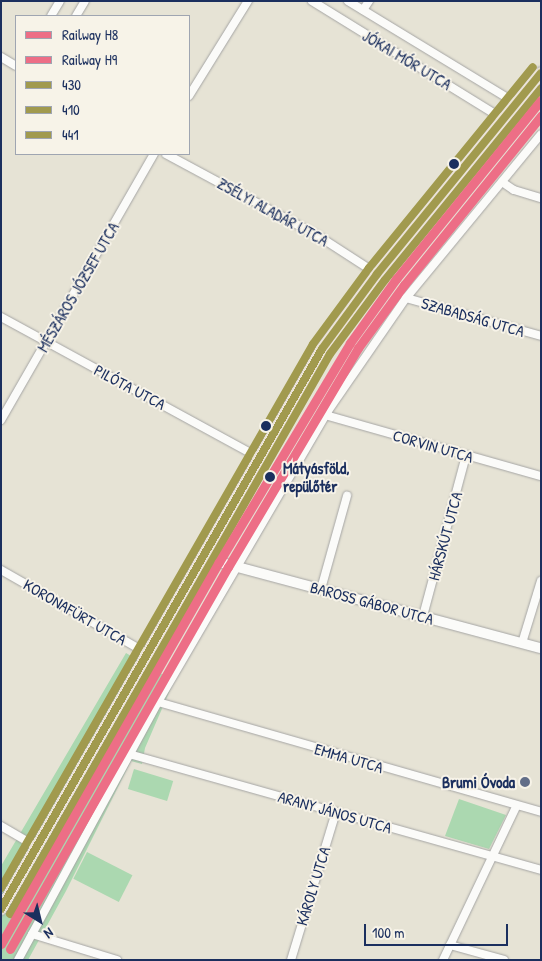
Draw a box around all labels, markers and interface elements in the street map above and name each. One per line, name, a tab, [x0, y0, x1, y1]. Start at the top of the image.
legend	[15, 15, 190, 155]
text: Railway H8	[62, 24, 118, 45]
street label: JÓKAI MÓR UTCA	[359, 26, 455, 94]
text: Railway H9	[62, 49, 117, 70]
text: 430	[62, 74, 81, 95]
text: 410	[62, 99, 80, 120]
text: 441	[62, 124, 79, 145]
unlabelled marker	[449, 159, 459, 169]
street label: ZSÉLYI ALADÁR UTCA	[214, 174, 332, 250]
street label: MÉSZÁROS JÓZSEF UTCA	[33, 219, 123, 355]
street label: SZABADSÁG UTCA	[419, 293, 527, 341]
street label: PILÓTA UTCA	[91, 360, 169, 414]
unlabelled marker	[261, 421, 271, 431]
street label: CORVIN UTCA	[391, 425, 475, 467]
place label: Mátyásföld, repülőtér	[283, 458, 349, 496]
marker: Mátyásföld, repülőtér	[261, 468, 279, 486]
street label: HÁRSKÚT UTCA	[424, 490, 466, 582]
street label: KORONAFÜRT UTCA	[20, 575, 130, 649]
street label: BAROSS GÁBOR UTCA	[308, 577, 436, 629]
street label: EMMA UTCA	[312, 739, 386, 777]
place label: Brumi Óvoda	[442, 772, 515, 792]
marker: Brumi Óvoda	[519, 776, 531, 788]
street label: ARANY JÁNOS UTCA	[276, 787, 394, 837]
street label: KÁROLY UTCA	[292, 844, 334, 928]
north arrow	[15, 896, 65, 946]
scale bar	[367, 914, 511, 946]
text: 100 m	[372, 922, 405, 943]
text: N	[41, 924, 58, 943]

